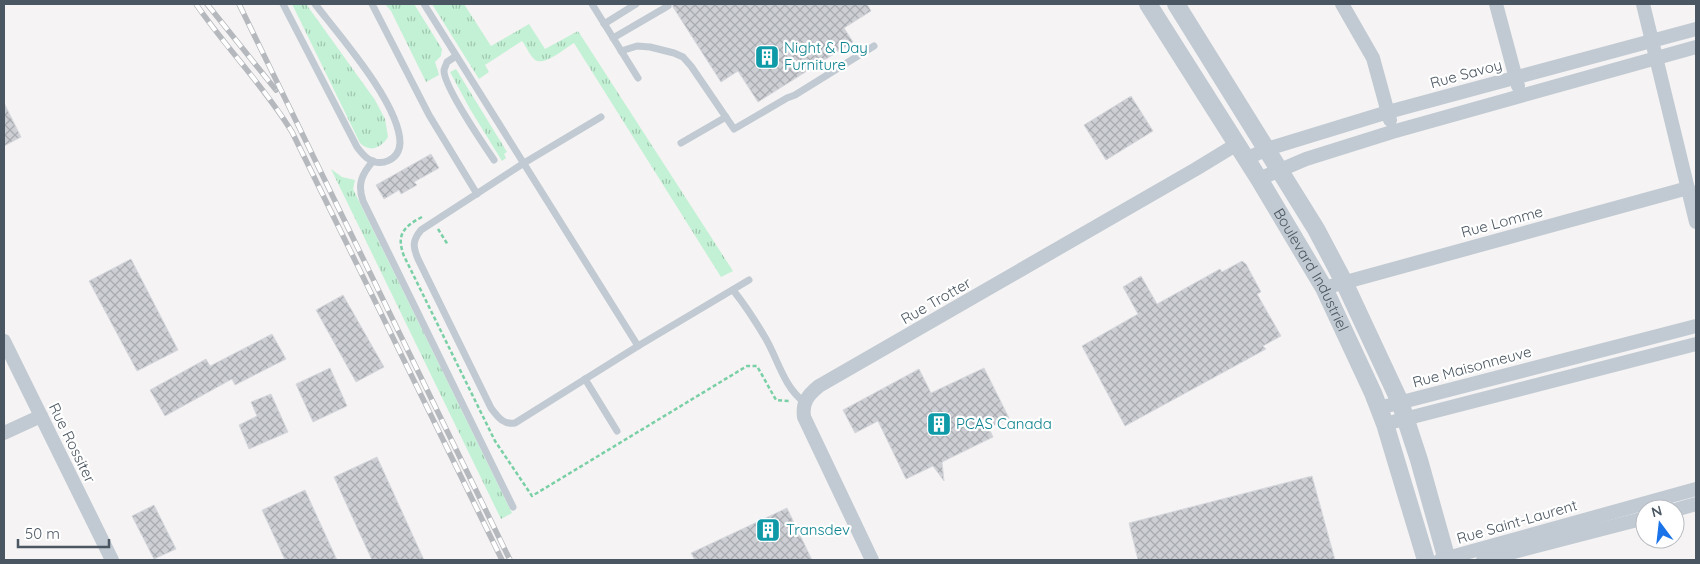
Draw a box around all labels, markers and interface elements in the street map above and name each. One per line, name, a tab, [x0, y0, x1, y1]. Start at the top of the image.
place label: Night & Day Furniture	[784, 38, 868, 74]
building icon: Night & Day Furniture	[754, 44, 780, 70]
street label: Rue Savoy	[1428, 55, 1504, 92]
street label: Rue Lomme	[1459, 201, 1545, 242]
street label: Boulevard Industriel	[1270, 205, 1353, 334]
street label: Rue Trotter	[897, 273, 974, 328]
street label: Rue Maisonneuve	[1410, 341, 1533, 392]
street label: Rue Rossiter	[45, 400, 100, 486]
building icon: PCAS Canada	[926, 411, 952, 437]
place label: PCAS Canada	[956, 414, 1052, 433]
street label: Rue Saint-Laurent	[1454, 495, 1579, 548]
north arrow	[1635, 499, 1685, 549]
text: N	[1649, 501, 1664, 521]
scale bar	[18, 516, 109, 548]
building icon: Transdev	[755, 517, 781, 543]
place label: Transdev	[786, 520, 850, 539]
text: 50 m	[25, 524, 60, 543]

